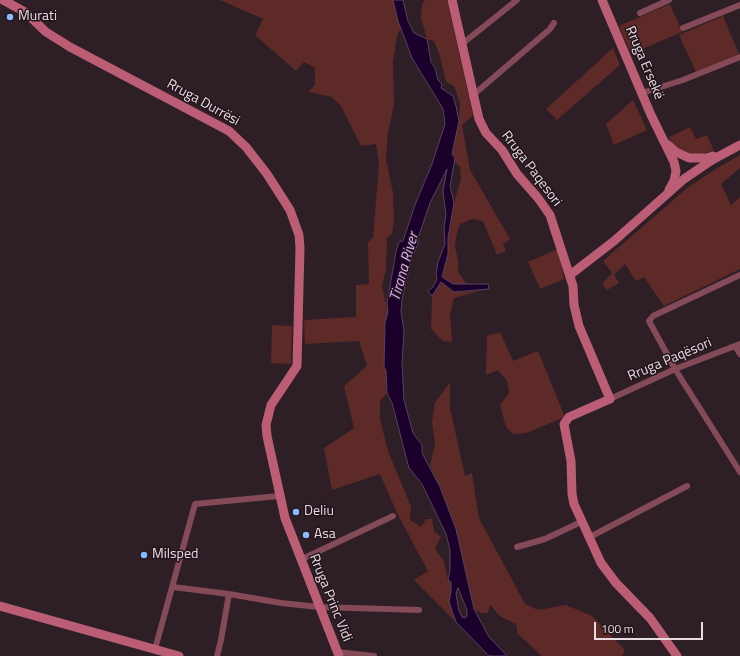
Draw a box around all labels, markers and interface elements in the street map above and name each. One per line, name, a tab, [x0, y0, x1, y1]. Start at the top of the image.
place label: Murati	[18, 9, 57, 25]
marker: Murati	[5, 12, 15, 22]
street label: Rruga Ersekë	[621, 24, 667, 102]
street label: Rruga Durrësi	[164, 76, 242, 130]
street label: Rruga Paqesori	[497, 128, 565, 210]
water label: Tirana River	[387, 231, 423, 303]
street label: Rruga Paqësori	[625, 335, 715, 385]
place label: Deliu	[304, 504, 334, 520]
marker: Deliu	[291, 507, 301, 517]
place label: Asa	[314, 527, 336, 543]
marker: Asa	[301, 530, 311, 540]
place label: Milsped	[152, 547, 198, 563]
marker: Milsped	[139, 550, 149, 560]
street label: Rruga Princ Vidi	[305, 552, 355, 644]
scale bar	[596, 614, 705, 640]
text: 100 m	[601, 619, 634, 638]

